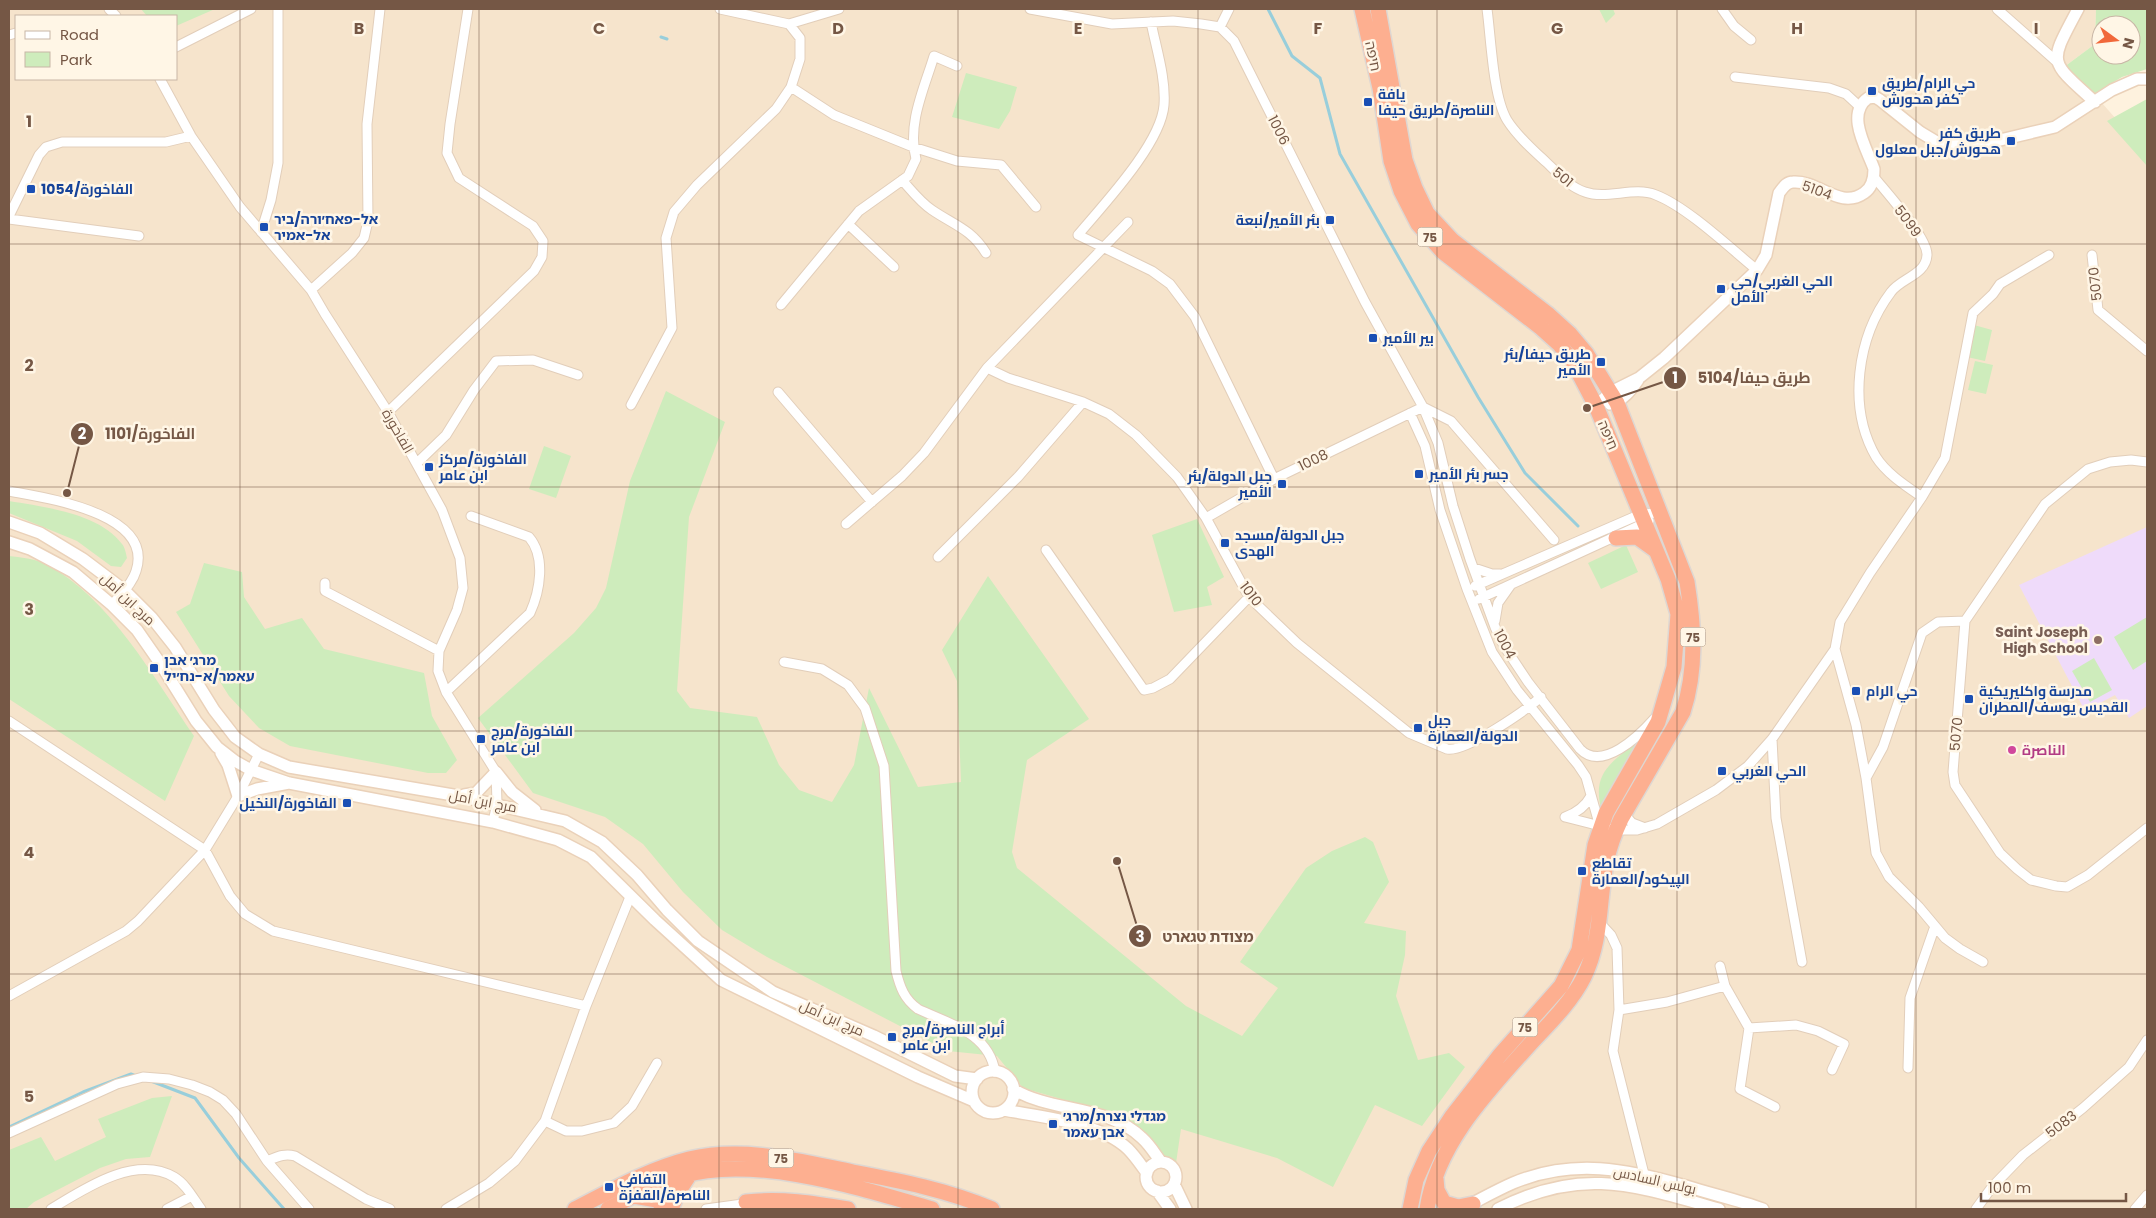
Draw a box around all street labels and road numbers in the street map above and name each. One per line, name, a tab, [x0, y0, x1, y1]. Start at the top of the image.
street label: חיפה	[1360, 39, 1386, 73]
street label: 1006	[1263, 112, 1295, 148]
street label: 501	[1548, 162, 1578, 192]
street label: 5104	[1799, 175, 1835, 205]
street label: 5099	[1890, 201, 1926, 241]
road number: 75	[1418, 228, 1442, 246]
street label: 5070	[2083, 266, 2107, 302]
street label: الفاخورة	[377, 405, 419, 457]
street label: חיפה	[1593, 417, 1623, 453]
street label: 1008	[1295, 444, 1331, 476]
street label: مرج ابن أمل	[96, 568, 160, 630]
street label: 1010	[1235, 577, 1267, 611]
street label: 1004	[1489, 626, 1521, 662]
road number: 75	[1680, 628, 1706, 646]
street label: 5070	[1945, 716, 1967, 752]
street label: مرج ابن أمل	[447, 785, 519, 817]
street label: مرج ابن أمل	[797, 995, 867, 1041]
road number: 75	[1512, 1018, 1538, 1036]
street label: 5083	[2041, 1106, 2081, 1142]
road number: 75	[768, 1148, 794, 1168]
street label: بولس السادس	[1612, 1161, 1698, 1199]

